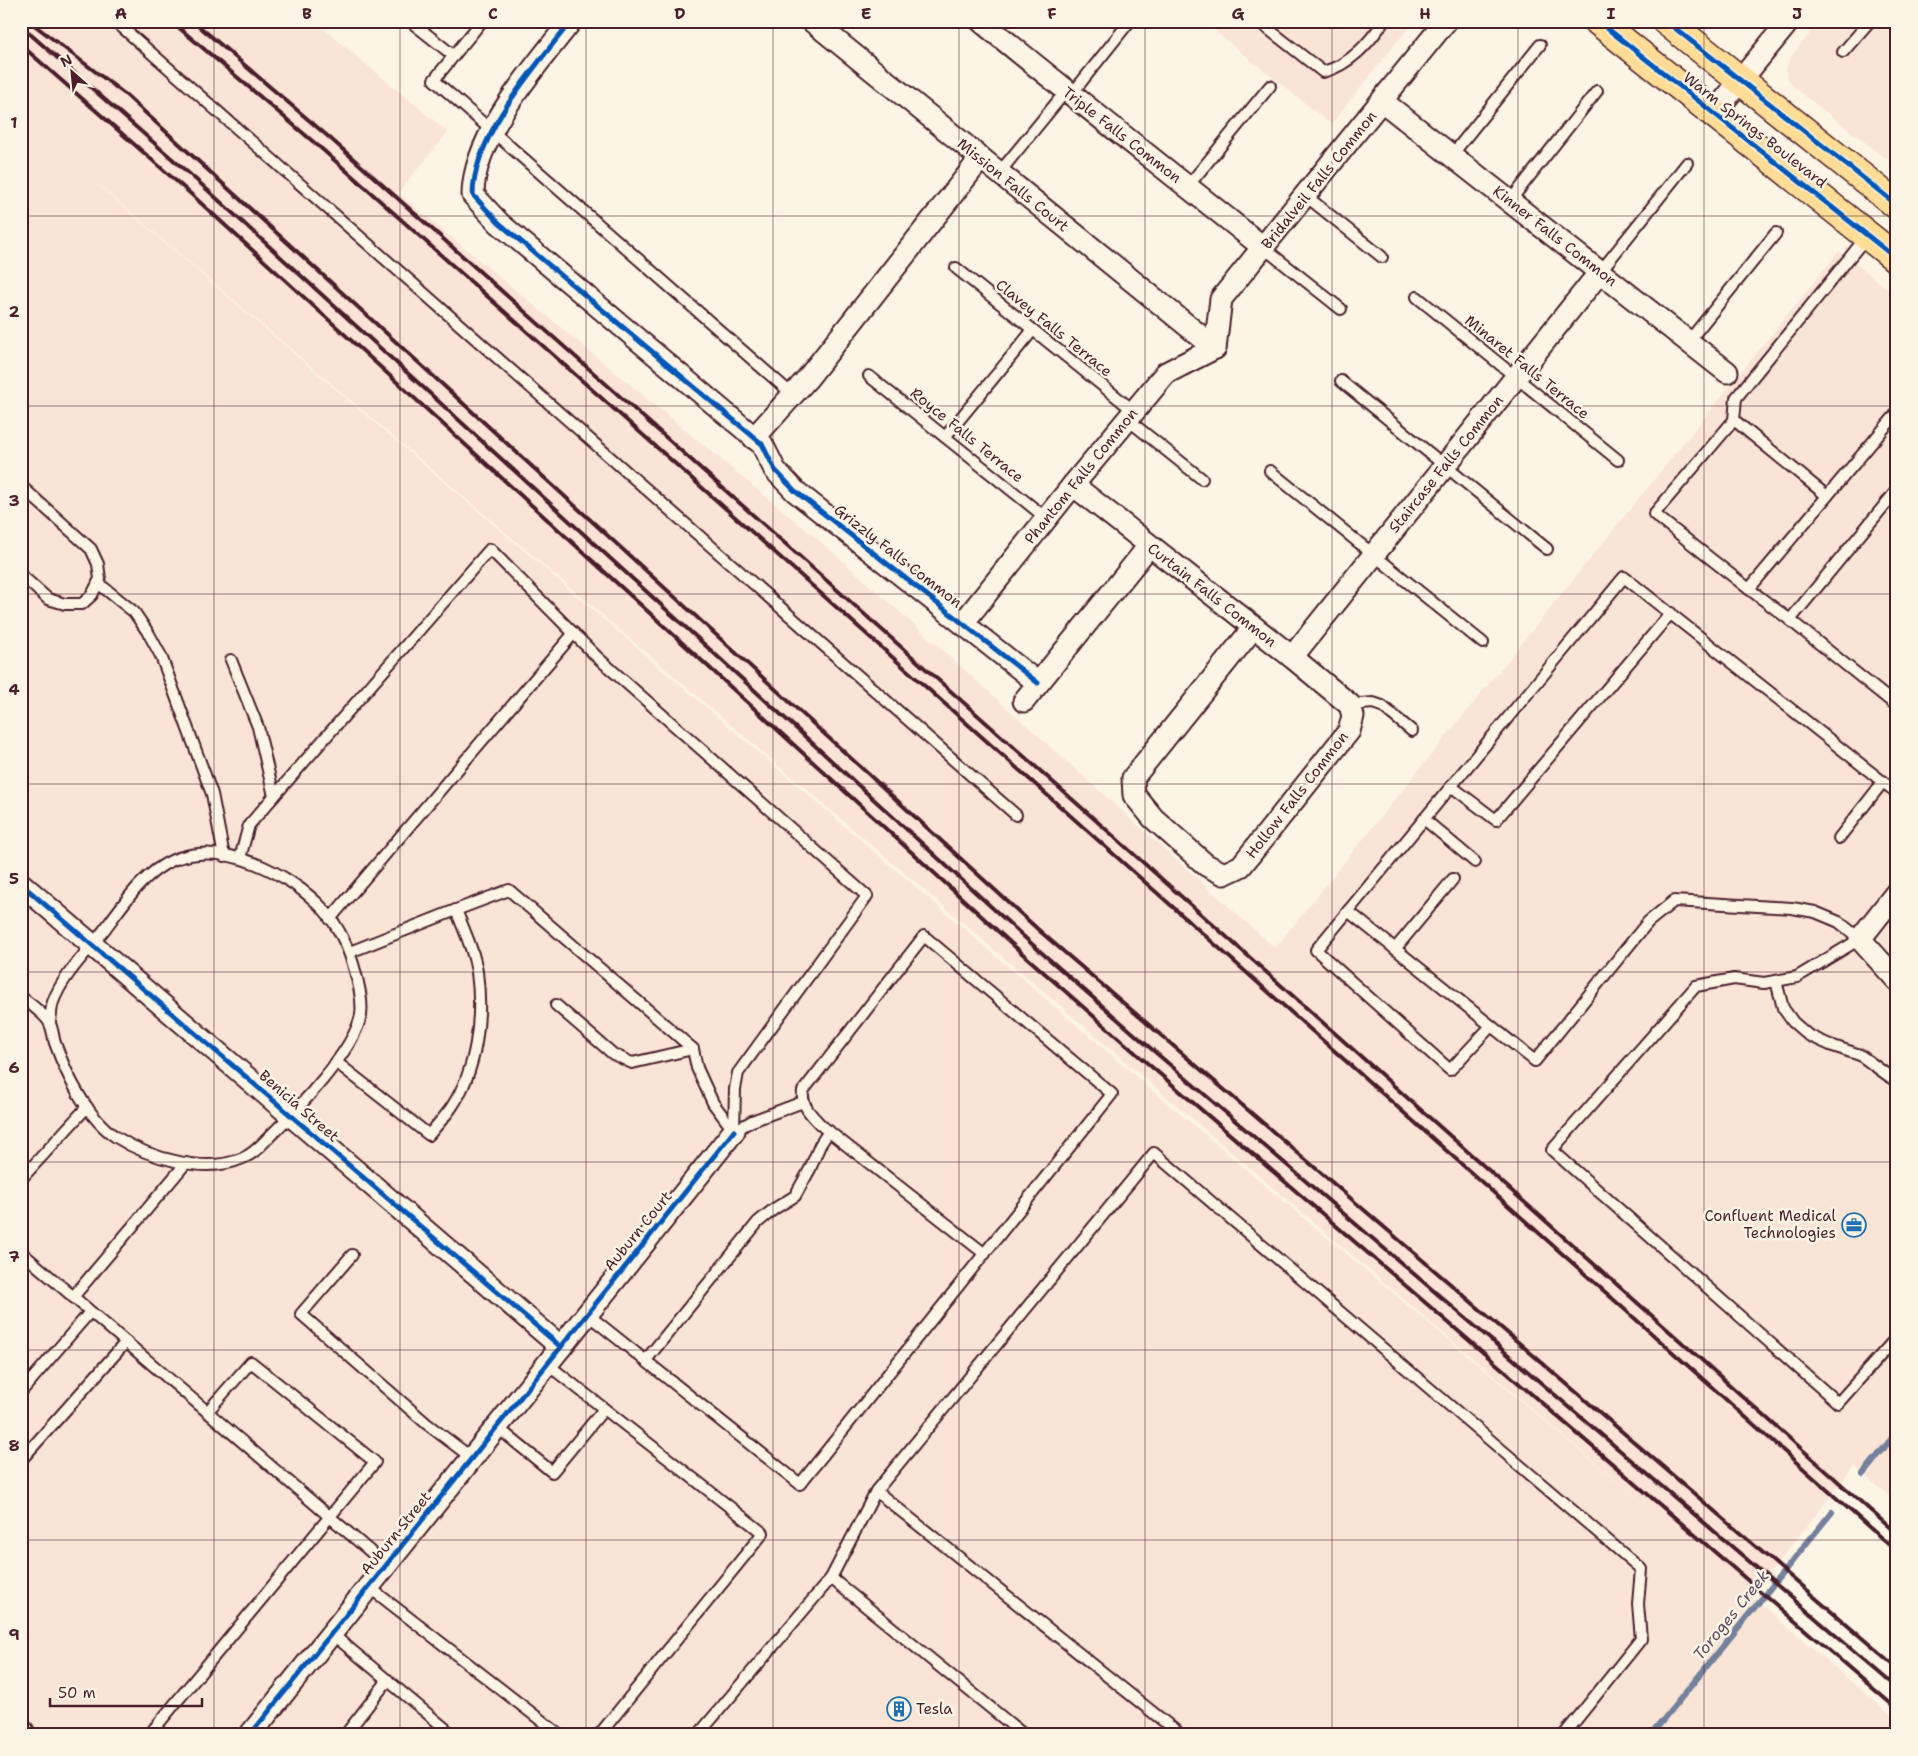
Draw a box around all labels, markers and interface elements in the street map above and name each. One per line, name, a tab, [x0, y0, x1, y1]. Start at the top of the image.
text: A	[115, 3, 127, 24]
text: B	[302, 3, 312, 24]
text: C	[488, 3, 498, 24]
text: D	[674, 3, 686, 24]
text: E	[861, 3, 871, 24]
text: F	[1047, 3, 1057, 24]
text: G	[1232, 3, 1245, 24]
text: H	[1419, 3, 1431, 24]
text: I	[1607, 3, 1616, 24]
text: J	[1792, 3, 1802, 24]
north arrow	[48, 48, 98, 98]
text: N	[57, 50, 75, 71]
street label: Warm Springs Boulevard	[1679, 68, 1831, 193]
street label: Triple Falls Common	[1059, 82, 1185, 188]
street label: Bridalveil Falls Common	[1257, 107, 1381, 253]
text: 1	[10, 112, 18, 133]
street label: Mission Falls Court	[953, 134, 1073, 236]
street label: Kinner Falls Common	[1489, 181, 1621, 291]
street label: Clavey Falls Terrace	[992, 275, 1116, 381]
text: 2	[8, 301, 20, 322]
street label: Minaret Falls Terrace	[1461, 311, 1593, 423]
street label: Royce Falls Terrace	[906, 383, 1028, 487]
street label: Staircase Falls Common	[1384, 391, 1508, 537]
street label: Phantom Falls Common	[1020, 404, 1142, 548]
text: 3	[8, 490, 20, 511]
street label: Grizzly Falls Common	[830, 500, 966, 612]
street label: Curtain Falls Common	[1144, 538, 1280, 652]
text: 4	[8, 679, 20, 700]
street label: Hollow Falls Common	[1241, 727, 1353, 863]
text: 5	[9, 868, 19, 889]
text: 6	[8, 1057, 20, 1078]
street label: Benicia Street	[255, 1066, 343, 1146]
street label: Auburn Court	[600, 1187, 676, 1275]
place label: Confluent Medical Technologies	[1704, 1206, 1836, 1243]
office icon: Confluent Medical Technologies	[1841, 1212, 1867, 1238]
text: 7	[8, 1246, 20, 1267]
text: 8	[8, 1435, 20, 1456]
street label: Auburn Street	[356, 1487, 436, 1579]
water label: Toroges Creek	[1688, 1566, 1774, 1664]
text: 9	[8, 1624, 20, 1645]
scale bar	[50, 1676, 202, 1708]
text: 50 m	[58, 1683, 96, 1703]
building icon: Tesla	[886, 1696, 912, 1722]
place label: Tesla	[916, 1699, 953, 1719]

